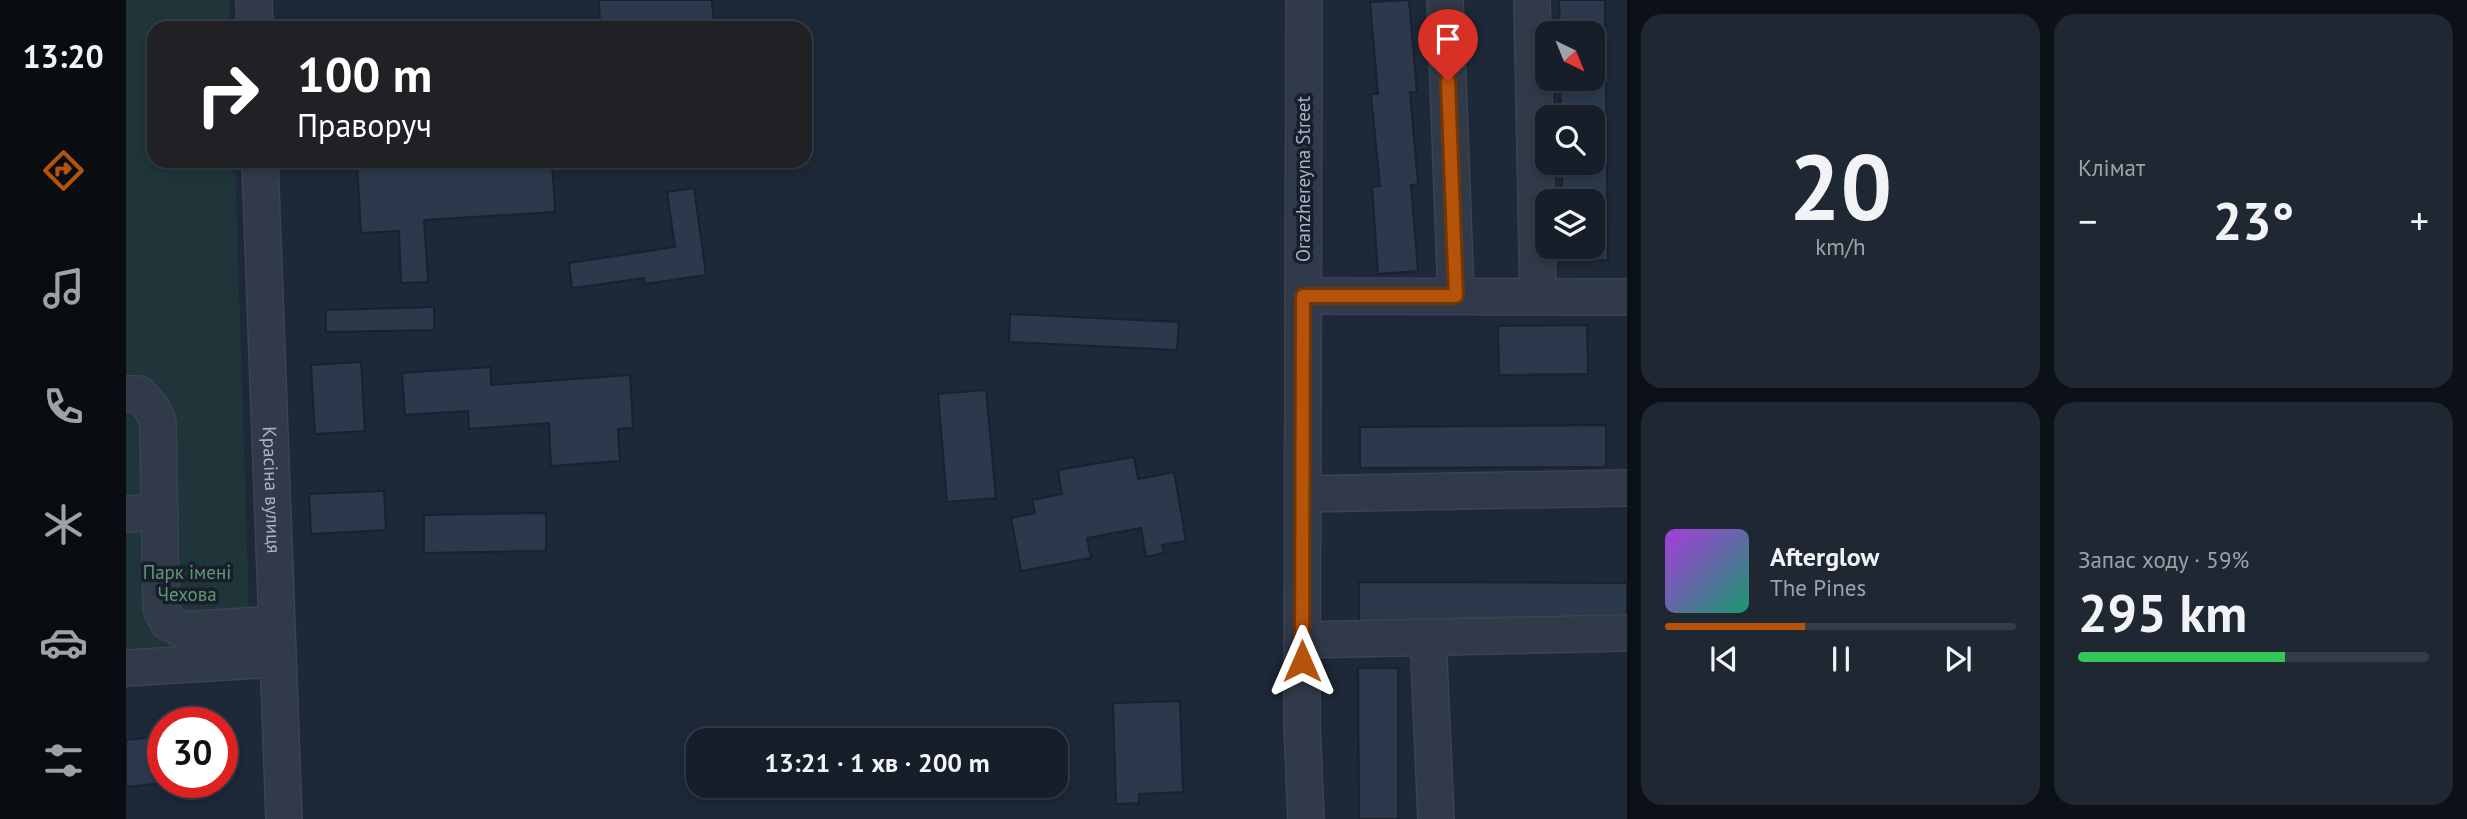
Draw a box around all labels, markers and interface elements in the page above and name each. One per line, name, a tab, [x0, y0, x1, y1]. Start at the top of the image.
pin	[1418, 9, 1478, 81]
icon: arrive	[1429, 20, 1467, 58]
north arrow	[1535, 21, 1605, 91]
map controls	[1535, 21, 1605, 259]
text: 13:20	[22, 35, 104, 77]
text: 100 m	[297, 42, 432, 106]
icon: right	[182, 49, 273, 140]
street label: Oranzhereyna Street	[1291, 96, 1315, 262]
text: Праворуч	[297, 104, 432, 146]
button: search	[1535, 105, 1605, 175]
text: 20	[1789, 127, 1892, 245]
icon: directions	[39, 146, 88, 195]
text: Клімат	[2078, 153, 2145, 182]
text: 23°	[2213, 187, 2294, 254]
button: layers	[1535, 189, 1605, 259]
text: −	[2078, 196, 2097, 245]
text: +	[2410, 196, 2429, 245]
text: km/h	[1815, 232, 1866, 261]
icon: music	[39, 264, 88, 313]
icon: phone	[39, 382, 88, 431]
street label: Красіна вулиця	[258, 426, 286, 554]
icon: climate	[39, 500, 88, 549]
text: Afterglow	[1770, 540, 1879, 573]
text: Запас ходу · 59%	[2078, 545, 2249, 574]
park label: Парк імені Чехова	[143, 560, 231, 606]
text: The Pines	[1770, 573, 1866, 602]
text: 295 km	[2078, 579, 2247, 646]
icon: car	[39, 618, 88, 667]
position arrow	[1265, 624, 1339, 698]
icon: previous	[1705, 640, 1743, 678]
icon: pause	[1822, 640, 1860, 678]
icon: next	[1939, 640, 1977, 678]
speed limit sign: 30	[147, 707, 238, 798]
icon: filters	[39, 736, 88, 785]
text: 13:21 · 1 хв · 200 m	[764, 746, 990, 779]

